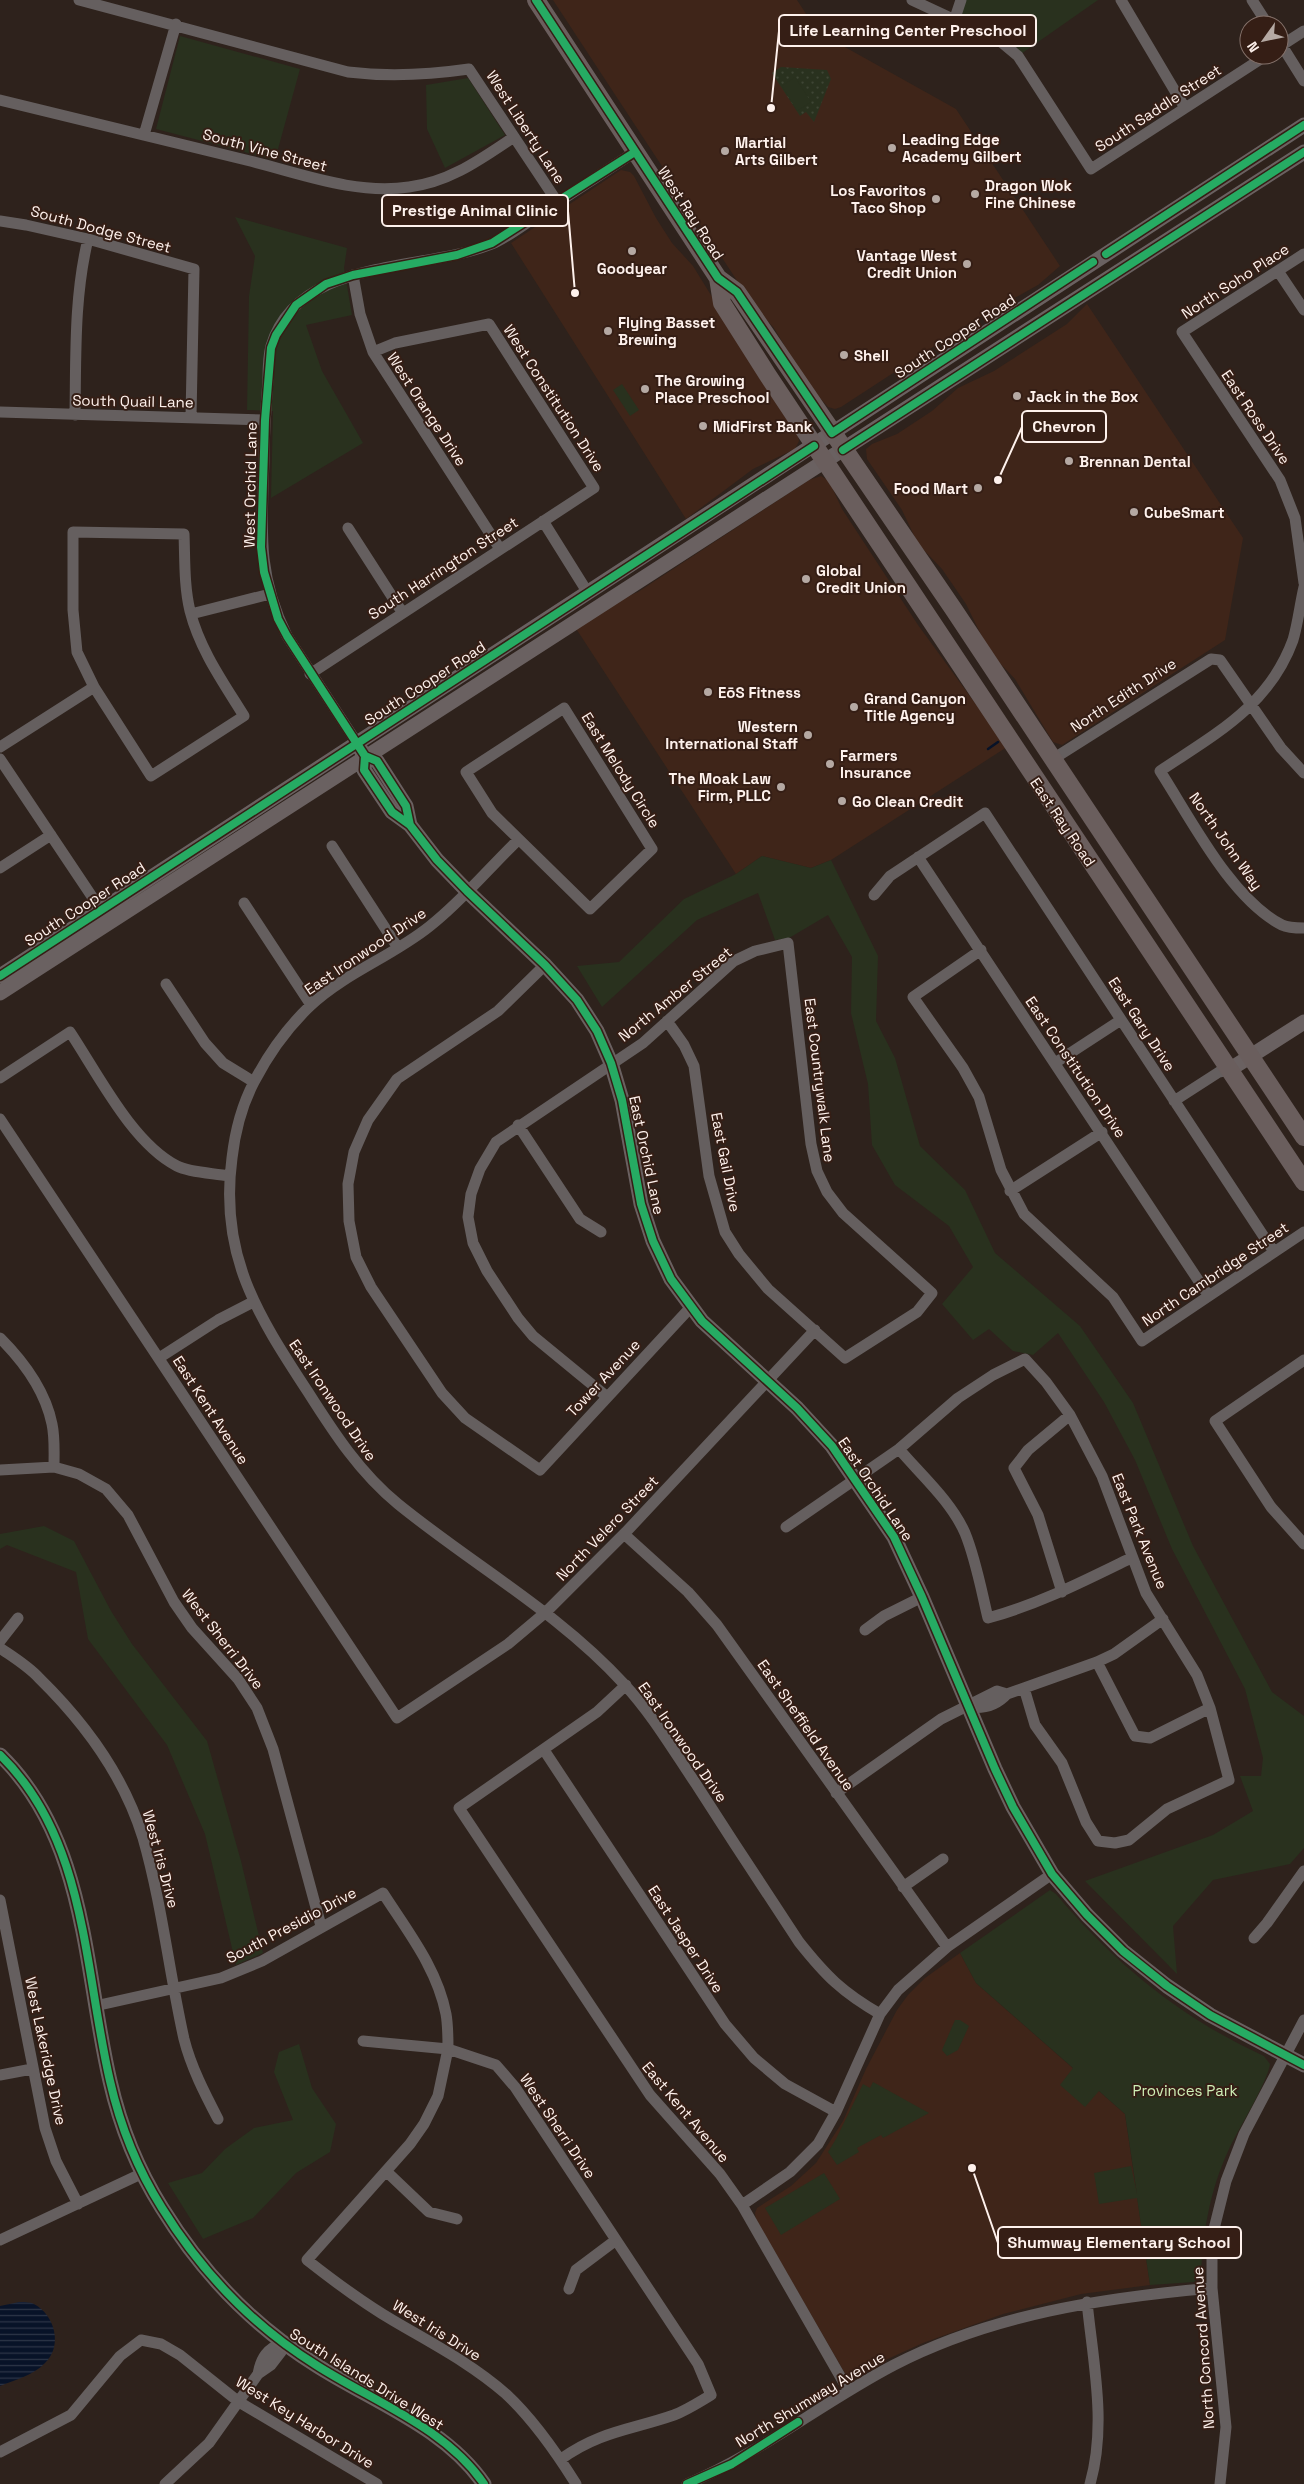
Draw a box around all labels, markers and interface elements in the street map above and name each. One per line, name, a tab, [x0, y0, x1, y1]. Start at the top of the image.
callout: Life Learning Center Preschool	[779, 15, 1036, 46]
north arrow	[1239, 15, 1289, 65]
text: Life Learning Center Preschool	[790, 20, 1026, 41]
text: N	[1243, 38, 1263, 56]
street label: South Saddle Street	[1091, 60, 1225, 156]
street label: West Liberty Lane	[482, 67, 570, 187]
street label: South Vine Street	[201, 124, 329, 176]
place label: Leading Edge Academy Gilbert	[902, 130, 1022, 166]
place label: Martial Arts Gilbert	[735, 133, 818, 169]
marker: Leading Edge Academy Gilbert	[886, 142, 898, 154]
marker: Martial Arts Gilbert	[719, 145, 731, 157]
street label: West Ray Road	[654, 163, 728, 263]
place label: Dragon Wok Fine Chinese	[985, 176, 1076, 212]
place label: Los Favoritos Taco Shop	[830, 181, 926, 217]
marker: Dragon Wok Fine Chinese	[969, 188, 981, 200]
marker: Los Favoritos Taco Shop	[930, 193, 942, 205]
callout: Prestige Animal Clinic	[382, 195, 568, 226]
text: Prestige Animal Clinic	[392, 200, 558, 221]
street label: South Dodge Street	[29, 201, 173, 257]
street label: North Soho Place	[1178, 239, 1293, 323]
marker: Goodyear	[626, 245, 638, 257]
place label: Vantage West Credit Union	[857, 246, 957, 282]
marker: Vantage West Credit Union	[961, 258, 973, 270]
place label: Goodyear	[597, 259, 667, 278]
street label: South Cooper Road	[891, 290, 1019, 382]
place label: Flying Basset Brewing	[618, 313, 716, 349]
street label: West Constitution Drive	[499, 321, 609, 475]
marker: Flying Basset Brewing	[602, 325, 614, 337]
place label: Shell	[854, 346, 889, 365]
street label: West Orange Drive	[383, 349, 471, 470]
marker: Shell	[838, 349, 850, 361]
street label: East Ross Drive	[1217, 366, 1295, 468]
place label: The Growing Place Preschool	[655, 371, 769, 407]
marker: The Growing Place Preschool	[639, 383, 651, 395]
place label: Jack in the Box	[1027, 387, 1138, 406]
street label: South Quail Lane	[72, 390, 194, 412]
marker: Jack in the Box	[1011, 390, 1023, 402]
callout: Chevron	[1022, 411, 1106, 442]
text: Chevron	[1032, 416, 1096, 437]
place label: MidFirst Bank	[713, 417, 813, 436]
marker: MidFirst Bank	[697, 420, 709, 432]
street label: West Orchid Lane	[239, 422, 261, 548]
place label: Brennan Dental	[1079, 452, 1191, 471]
marker: Brennan Dental	[1063, 455, 1075, 467]
place label: Food Mart	[894, 479, 968, 498]
marker: Food Mart	[972, 482, 984, 494]
place label: CubeSmart	[1144, 503, 1225, 522]
marker: CubeSmart	[1128, 506, 1140, 518]
street label: South Harrington Street	[365, 512, 521, 624]
place label: Global Credit Union	[816, 561, 906, 597]
marker: Global Credit Union	[800, 573, 812, 585]
street label: South Cooper Road	[361, 637, 489, 729]
street label: North Edith Drive	[1066, 654, 1180, 736]
place label: EōS Fitness	[718, 683, 801, 702]
marker: EōS Fitness	[702, 686, 714, 698]
place label: Grand Canyon Title Agency	[864, 689, 966, 725]
marker: Grand Canyon Title Agency	[848, 701, 860, 713]
street label: East Melody Circle	[578, 708, 664, 832]
place label: Western International Staff	[665, 717, 799, 753]
marker: Western International Staff	[802, 729, 814, 741]
place label: Farmers Insurance	[840, 746, 912, 782]
marker: Farmers Insurance	[824, 758, 836, 770]
place label: The Moak Law Firm, PLLC	[669, 769, 771, 805]
street label: East Ray Road	[1026, 774, 1100, 870]
marker: The Moak Law Firm, PLLC	[775, 781, 787, 793]
street label: North John Way	[1185, 788, 1267, 894]
place label: Go Clean Credit	[852, 792, 963, 811]
marker: Go Clean Credit	[836, 795, 848, 807]
street label: South Cooper Road	[21, 858, 149, 950]
street label: East Ironwood Drive	[300, 903, 430, 999]
street label: North Amber Street	[614, 942, 736, 1046]
street label: East Gary Drive	[1104, 973, 1180, 1075]
street label: East Constitution Drive	[1021, 993, 1131, 1142]
street label: East Countrywalk Lane	[800, 997, 840, 1163]
street label: East Orchid Lane	[625, 1094, 669, 1216]
street label: East Gail Drive	[707, 1111, 745, 1214]
street label: North Cambridge Street	[1138, 1218, 1292, 1330]
street label: East Ironwood Drive	[285, 1335, 381, 1465]
street label: Tower Avenue	[562, 1335, 644, 1421]
street label: East Kent Avenue	[169, 1352, 253, 1468]
street label: East Orchid Lane	[834, 1433, 918, 1545]
street label: East Park Avenue	[1108, 1470, 1172, 1592]
street label: North Velero Street	[552, 1471, 662, 1585]
street label: West Sherri Drive	[178, 1585, 268, 1693]
street label: East Sheffield Avenue	[753, 1656, 859, 1794]
street label: East Ironwood Drive	[634, 1678, 732, 1806]
street label: West Iris Drive	[139, 1808, 183, 1910]
street label: East Jasper Drive	[644, 1882, 728, 1996]
street label: South Presidio Drive	[223, 1883, 360, 1967]
street label: West Lakeridge Drive	[21, 1975, 71, 2127]
street label: East Kent Avenue	[638, 2058, 734, 2166]
street label: West Sherri Drive	[516, 2070, 600, 2182]
park label: Provinces Park	[1132, 2081, 1238, 2100]
callout: Shumway Elementary School	[998, 2227, 1241, 2258]
text: Shumway Elementary School	[1008, 2232, 1230, 2253]
street label: North Concord Avenue	[1188, 2266, 1218, 2430]
street label: West Iris Drive	[389, 2295, 485, 2365]
street label: South Islands Drive West	[286, 2324, 448, 2434]
street label: North Shumway Avenue	[732, 2347, 888, 2451]
street label: West Key Harbor Drive	[232, 2372, 378, 2472]

